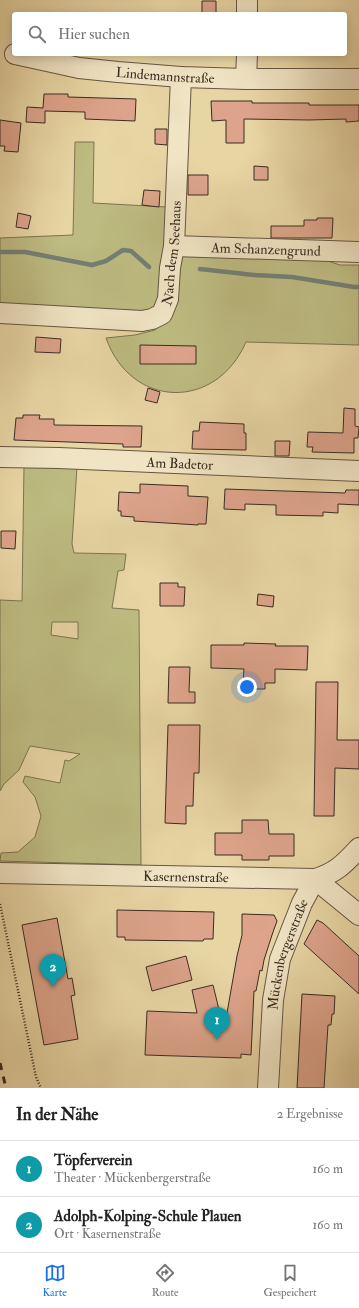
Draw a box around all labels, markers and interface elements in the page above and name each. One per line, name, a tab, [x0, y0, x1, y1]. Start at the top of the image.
search box	[12, 12, 347, 56]
icon: search	[26, 23, 48, 45]
text: Hier suchen	[58, 25, 130, 44]
street label: Lindemannstraße	[115, 63, 215, 87]
street label: Nach dem Seehaus	[158, 200, 184, 308]
street label: Am Schanzengrund	[210, 239, 321, 259]
street label: Am Badetor	[145, 453, 214, 473]
your location	[237, 677, 257, 697]
street label: Kasernenstraße	[143, 867, 229, 886]
street label: Mückenbergerstraße	[264, 895, 311, 1010]
pin: 2	[40, 954, 66, 987]
pin: 1	[204, 1007, 230, 1040]
text: In der Nähe	[16, 1104, 98, 1125]
text: 2 Ergebnisse	[277, 1106, 343, 1122]
text: Töpferverein	[54, 1151, 133, 1170]
text: 1	[27, 1161, 31, 1177]
text: 160 m	[312, 1161, 343, 1177]
text: Theater · Mückenbergerstraße	[54, 1170, 211, 1186]
text: Adolph-Kolping-Schule Plauen	[54, 1207, 241, 1226]
text: 2	[26, 1217, 32, 1233]
text: 160 m	[312, 1217, 343, 1233]
text: Ort · Kasernenstraße	[54, 1226, 161, 1242]
tab: Karte	[42, 1262, 67, 1299]
tab: Route	[152, 1262, 179, 1299]
tab: Gespeichert	[263, 1262, 317, 1299]

